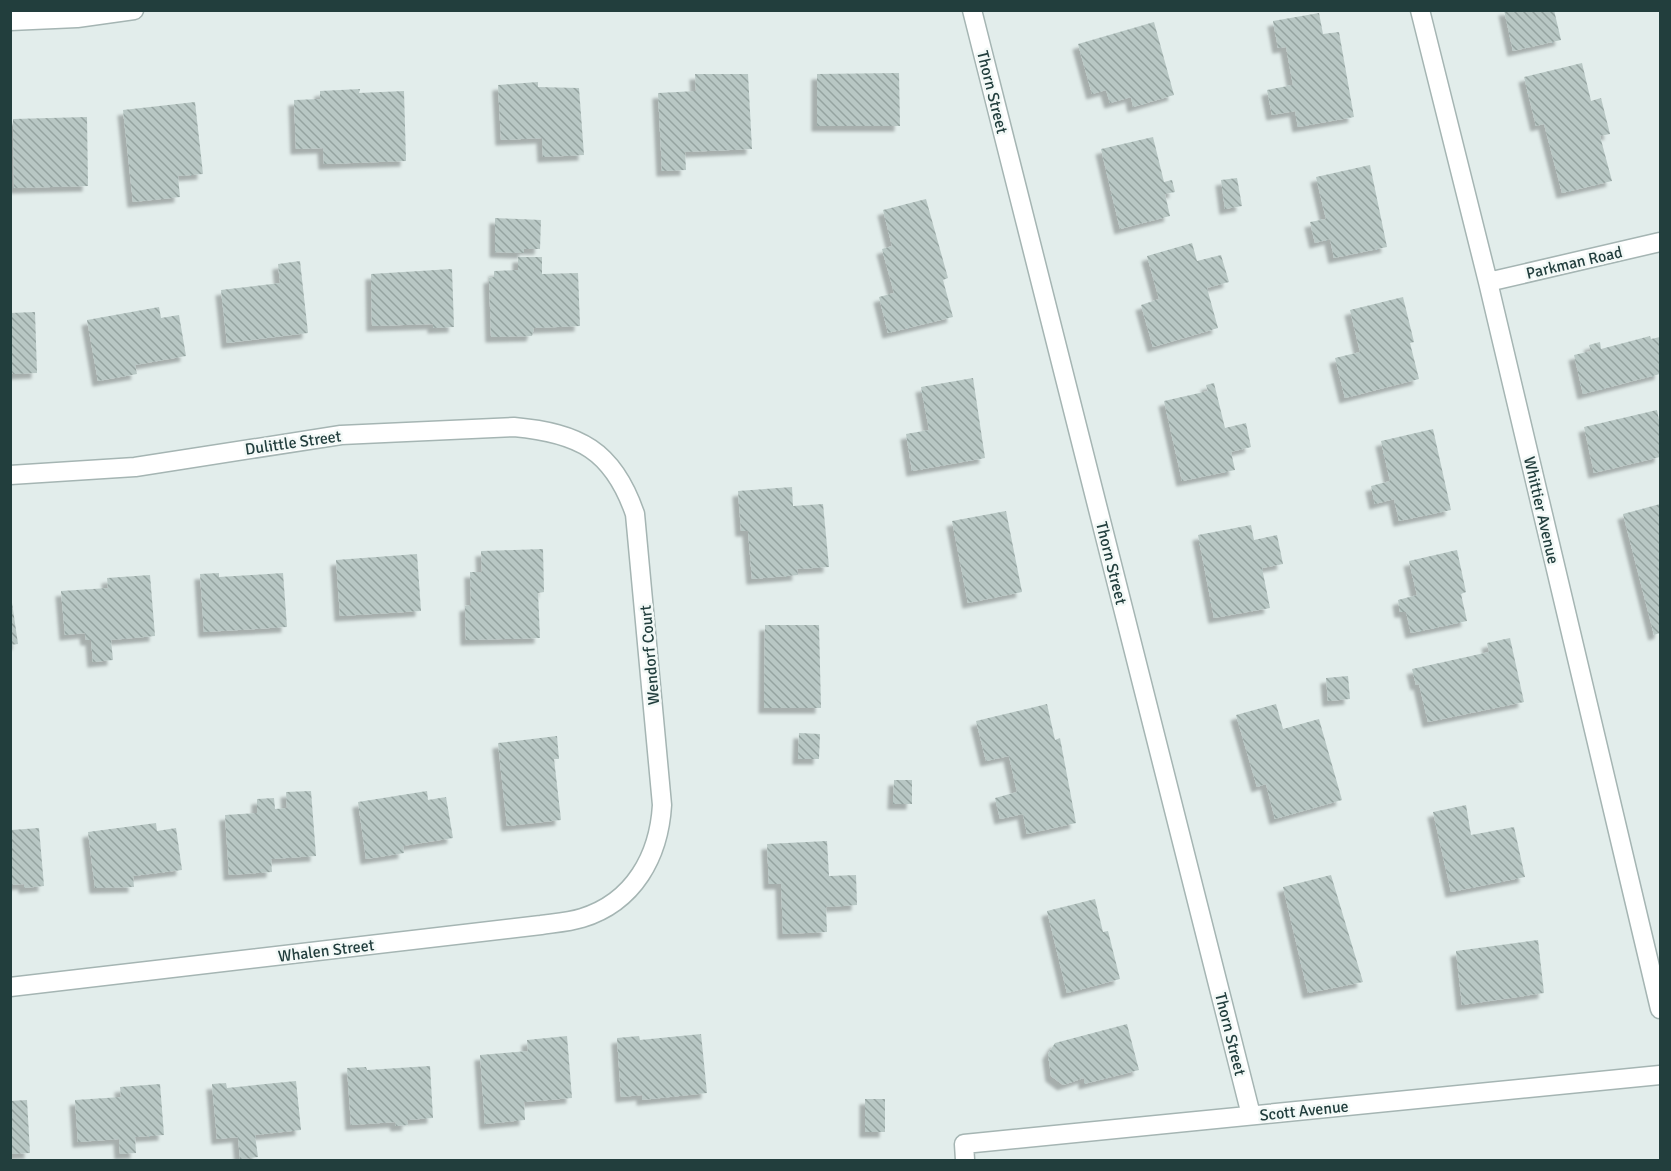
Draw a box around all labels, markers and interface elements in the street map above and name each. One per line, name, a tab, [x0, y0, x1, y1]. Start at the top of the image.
street label: Thorn Street	[972, 49, 1012, 136]
street label: Parkman Road	[1524, 242, 1624, 284]
street label: Dulittle Street	[244, 426, 343, 460]
street label: Whittier Avenue	[1519, 455, 1563, 566]
street label: Thorn Street	[1091, 520, 1131, 607]
street label: Wendorf Court	[636, 604, 664, 706]
street label: Whalen Street	[277, 935, 376, 967]
street label: Thorn Street	[1210, 991, 1250, 1078]
street label: Scott Avenue	[1259, 1096, 1350, 1126]

